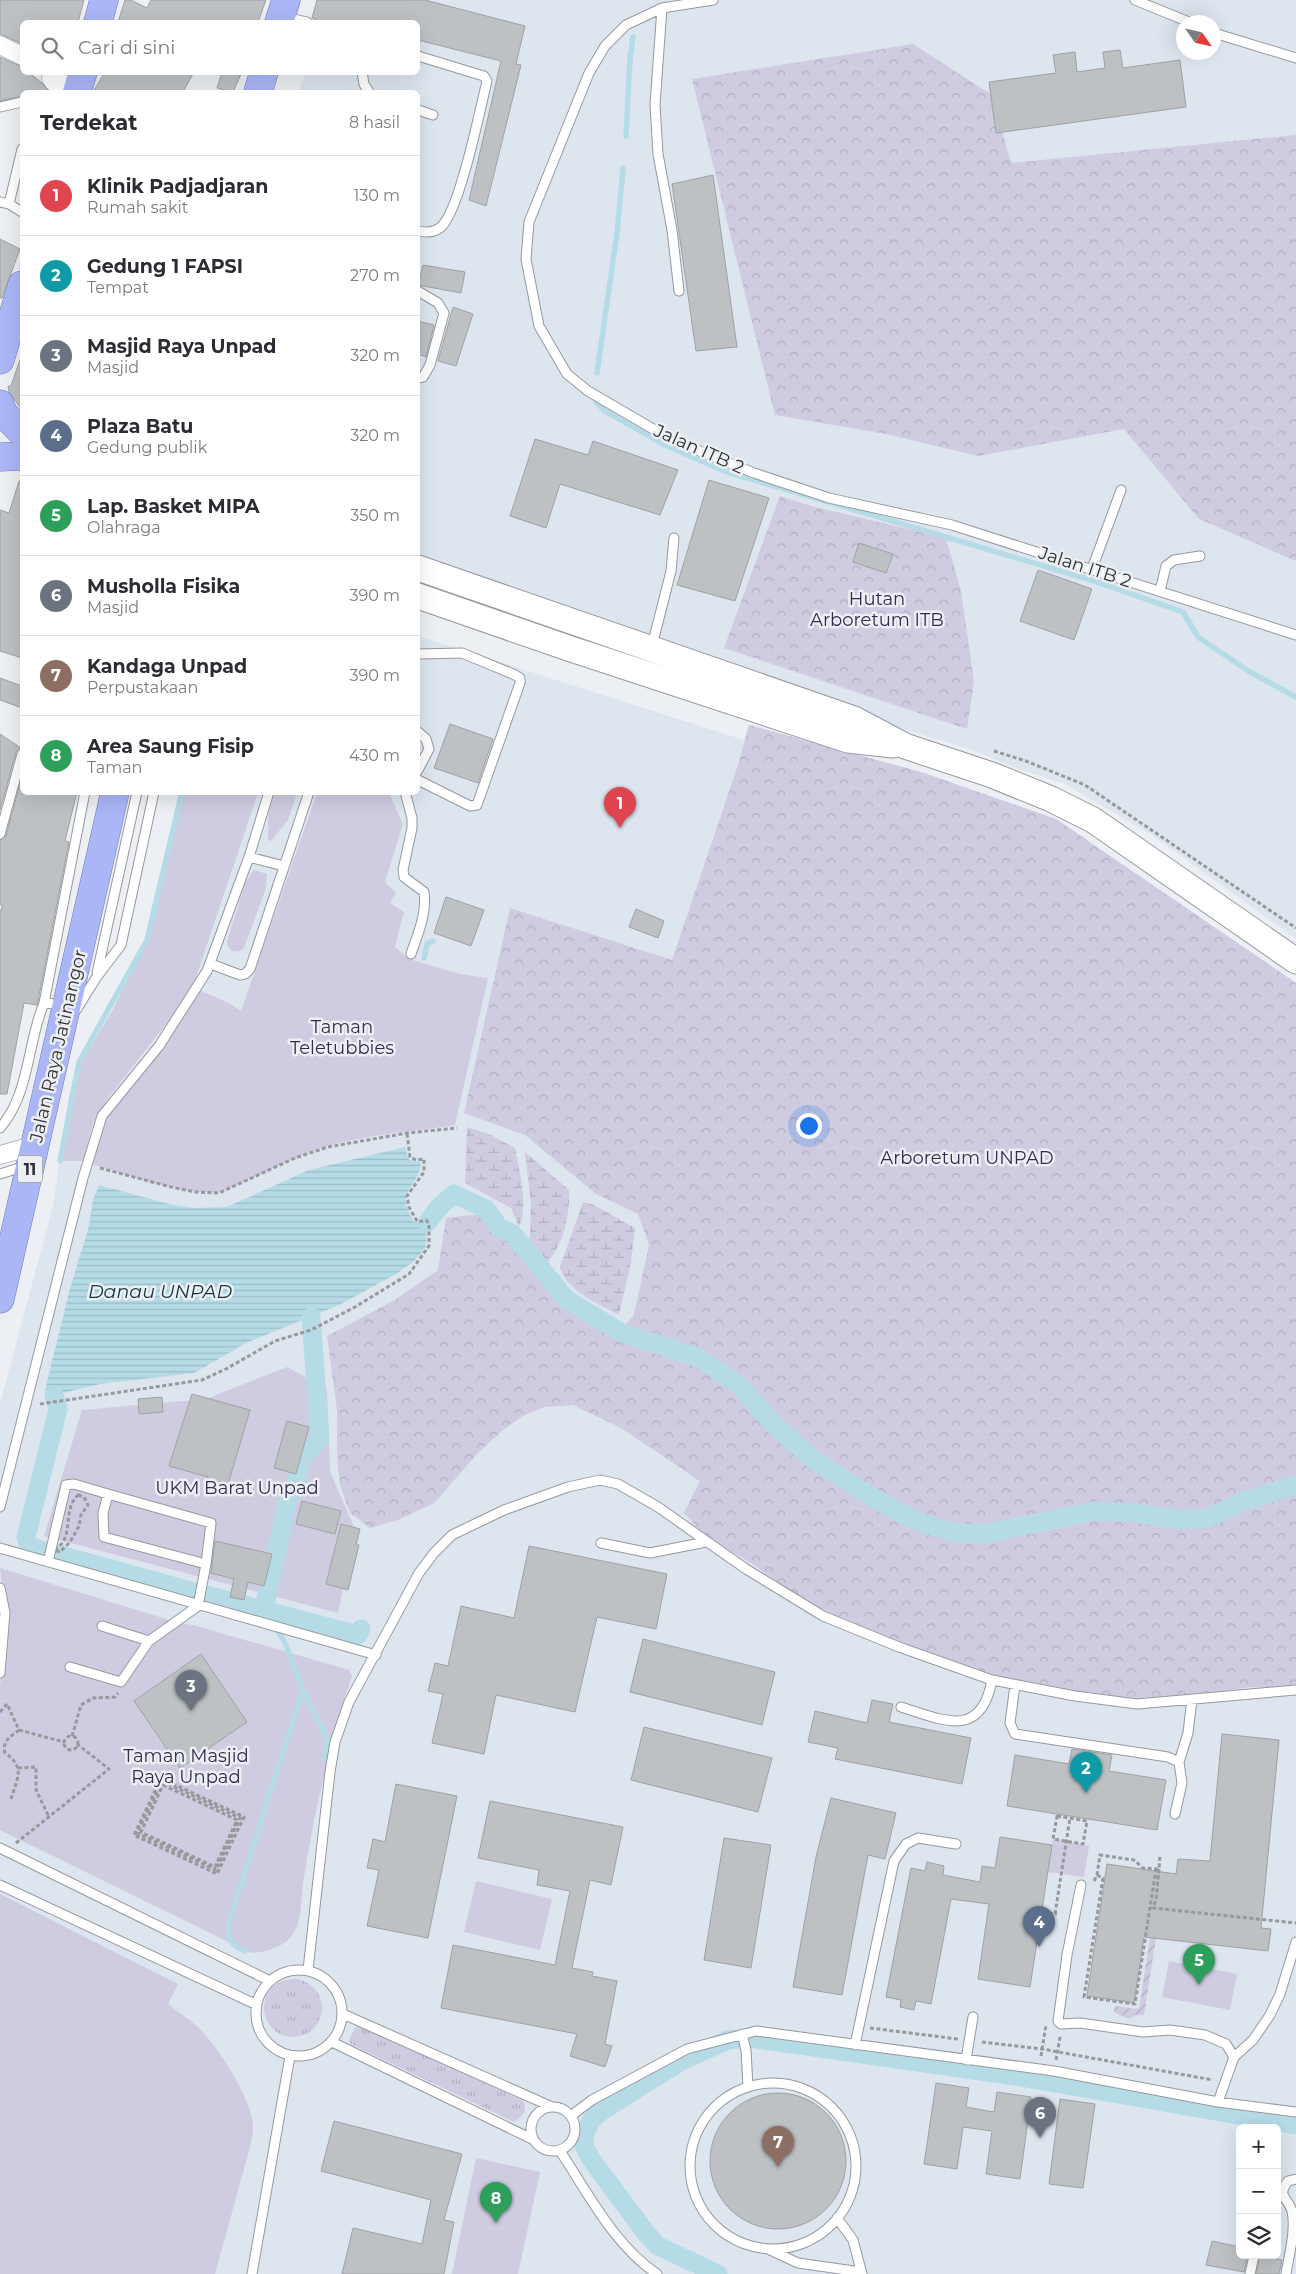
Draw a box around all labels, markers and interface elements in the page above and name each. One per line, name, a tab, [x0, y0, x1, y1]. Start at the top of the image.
north arrow	[1176, 15, 1221, 60]
search box	[20, 20, 420, 75]
icon: search	[38, 34, 66, 62]
text: Cari di sini	[78, 36, 175, 59]
text: Terdekat	[40, 110, 137, 135]
text: 8 hasil	[349, 113, 400, 132]
text: Klinik Padjadjaran	[87, 175, 268, 198]
text: 1	[53, 186, 59, 205]
text: 130 m	[353, 186, 400, 205]
text: Rumah sakit	[87, 198, 188, 217]
text: Gedung 1 FAPSI	[87, 255, 243, 278]
text: 2	[51, 266, 61, 285]
text: 270 m	[350, 266, 400, 285]
text: Tempat	[87, 278, 149, 297]
text: Masjid Raya Unpad	[87, 335, 277, 358]
text: 3	[51, 346, 61, 365]
text: 320 m	[350, 346, 400, 365]
text: Masjid	[87, 358, 139, 377]
text: Plaza Batu	[87, 415, 193, 438]
street label: Jalan ITB 2	[650, 419, 747, 479]
text: 4	[50, 426, 62, 445]
text: 320 m	[350, 426, 400, 445]
text: Gedung publik	[87, 438, 207, 457]
text: Lap. Basket MIPA	[87, 495, 260, 518]
text: 5	[51, 506, 61, 525]
text: 350 m	[350, 506, 400, 525]
text: Olahraga	[87, 518, 161, 537]
street label: Jalan ITB 2	[1035, 541, 1134, 592]
text: Musholla Fisika	[87, 575, 240, 598]
text: 6	[51, 586, 61, 605]
text: 390 m	[349, 586, 400, 605]
park label: Hutan Arboretum ITB	[810, 588, 944, 631]
text: Masjid	[87, 598, 139, 617]
text: Kandaga Unpad	[87, 655, 247, 678]
text: 7	[51, 666, 61, 685]
text: 390 m	[349, 666, 400, 685]
text: Perpustakaan	[87, 678, 198, 697]
text: Area Saung Fisip	[87, 735, 254, 758]
text: 8	[51, 746, 61, 765]
text: 430 m	[349, 746, 400, 765]
text: Taman	[87, 758, 142, 777]
pin: 1	[604, 787, 636, 828]
street label: Jalan Raya Jatinangor	[25, 947, 91, 1146]
park label: Taman Teletubbies	[290, 1016, 394, 1059]
your location	[796, 1113, 822, 1139]
park label: Arboretum UNPAD	[880, 1147, 1054, 1169]
road number: 11	[18, 1156, 42, 1182]
water label: Danau UNPAD	[88, 1280, 232, 1303]
park label: UKM Barat Unpad	[155, 1477, 319, 1499]
pin: 3	[175, 1670, 207, 1711]
park label: Taman Masjid Raya Unpad	[123, 1745, 249, 1788]
pin: 2	[1070, 1752, 1102, 1793]
pin: 4	[1023, 1906, 1055, 1947]
pin: 5	[1183, 1944, 1215, 1985]
pin: 6	[1024, 2097, 1056, 2138]
map controls	[1236, 2124, 1281, 2259]
button: +	[1236, 2124, 1281, 2169]
pin: 7	[762, 2126, 794, 2167]
button: −	[1236, 2169, 1281, 2214]
pin: 8	[480, 2182, 512, 2223]
button: layers	[1236, 2214, 1281, 2259]

